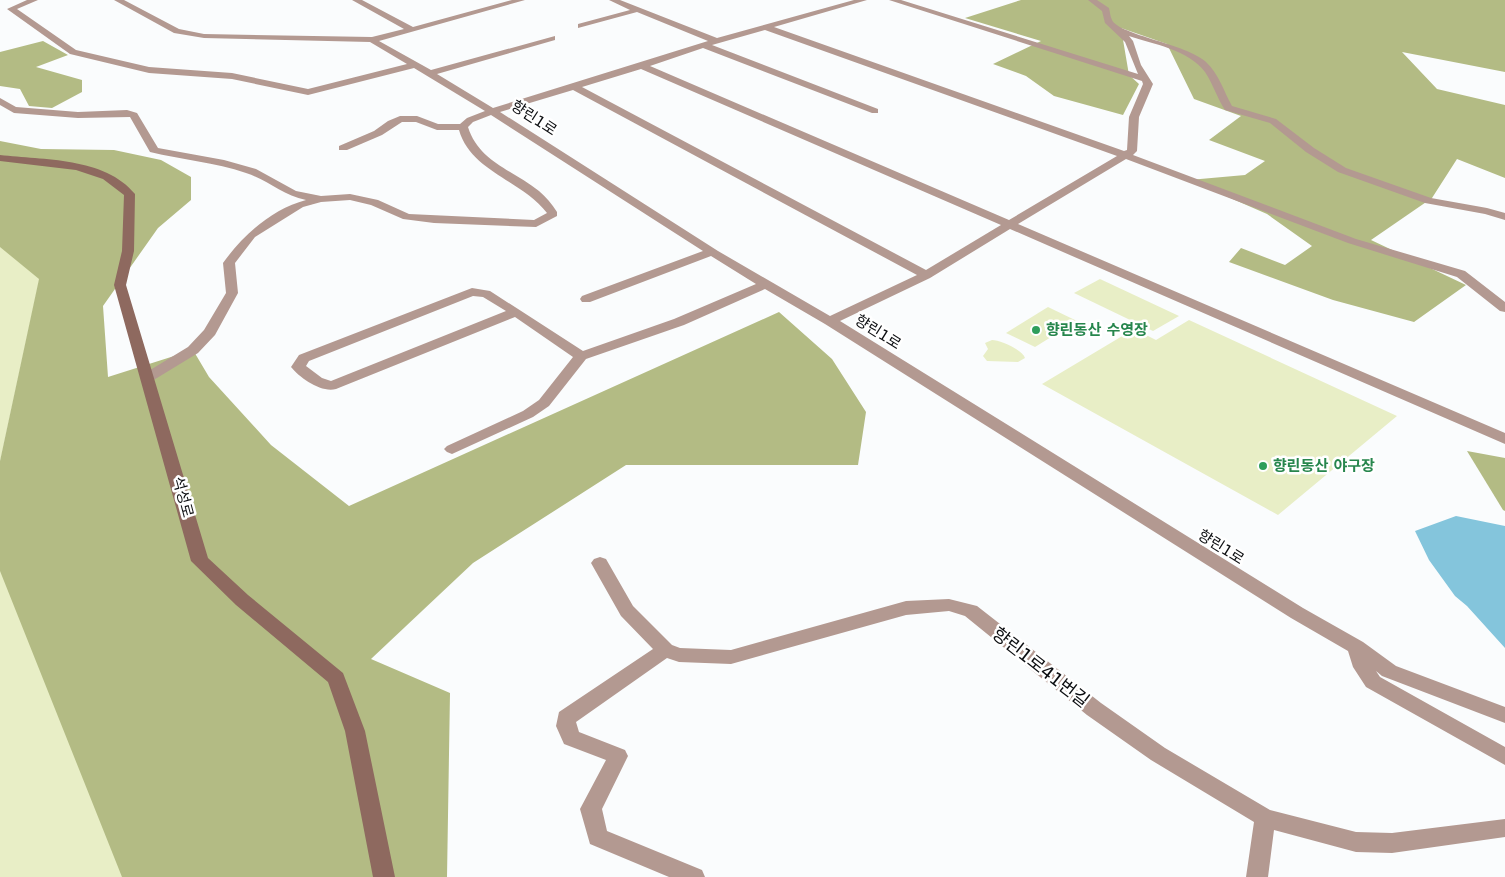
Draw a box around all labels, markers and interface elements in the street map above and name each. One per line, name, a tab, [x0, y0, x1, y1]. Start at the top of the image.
street label: 향린1로	[508, 97, 560, 139]
street label: 향린1로	[852, 311, 904, 353]
place label: 향린동산 수영장	[1046, 321, 1148, 339]
marker: 향린동산 수영장	[1030, 324, 1042, 336]
place label: 향린동산 야구장	[1273, 457, 1375, 475]
marker: 향린동산 야구장	[1257, 460, 1269, 472]
street label: 석성로	[169, 475, 197, 519]
street label: 향린1로	[1195, 526, 1247, 568]
street label: 향린1로41번길	[988, 623, 1094, 711]

